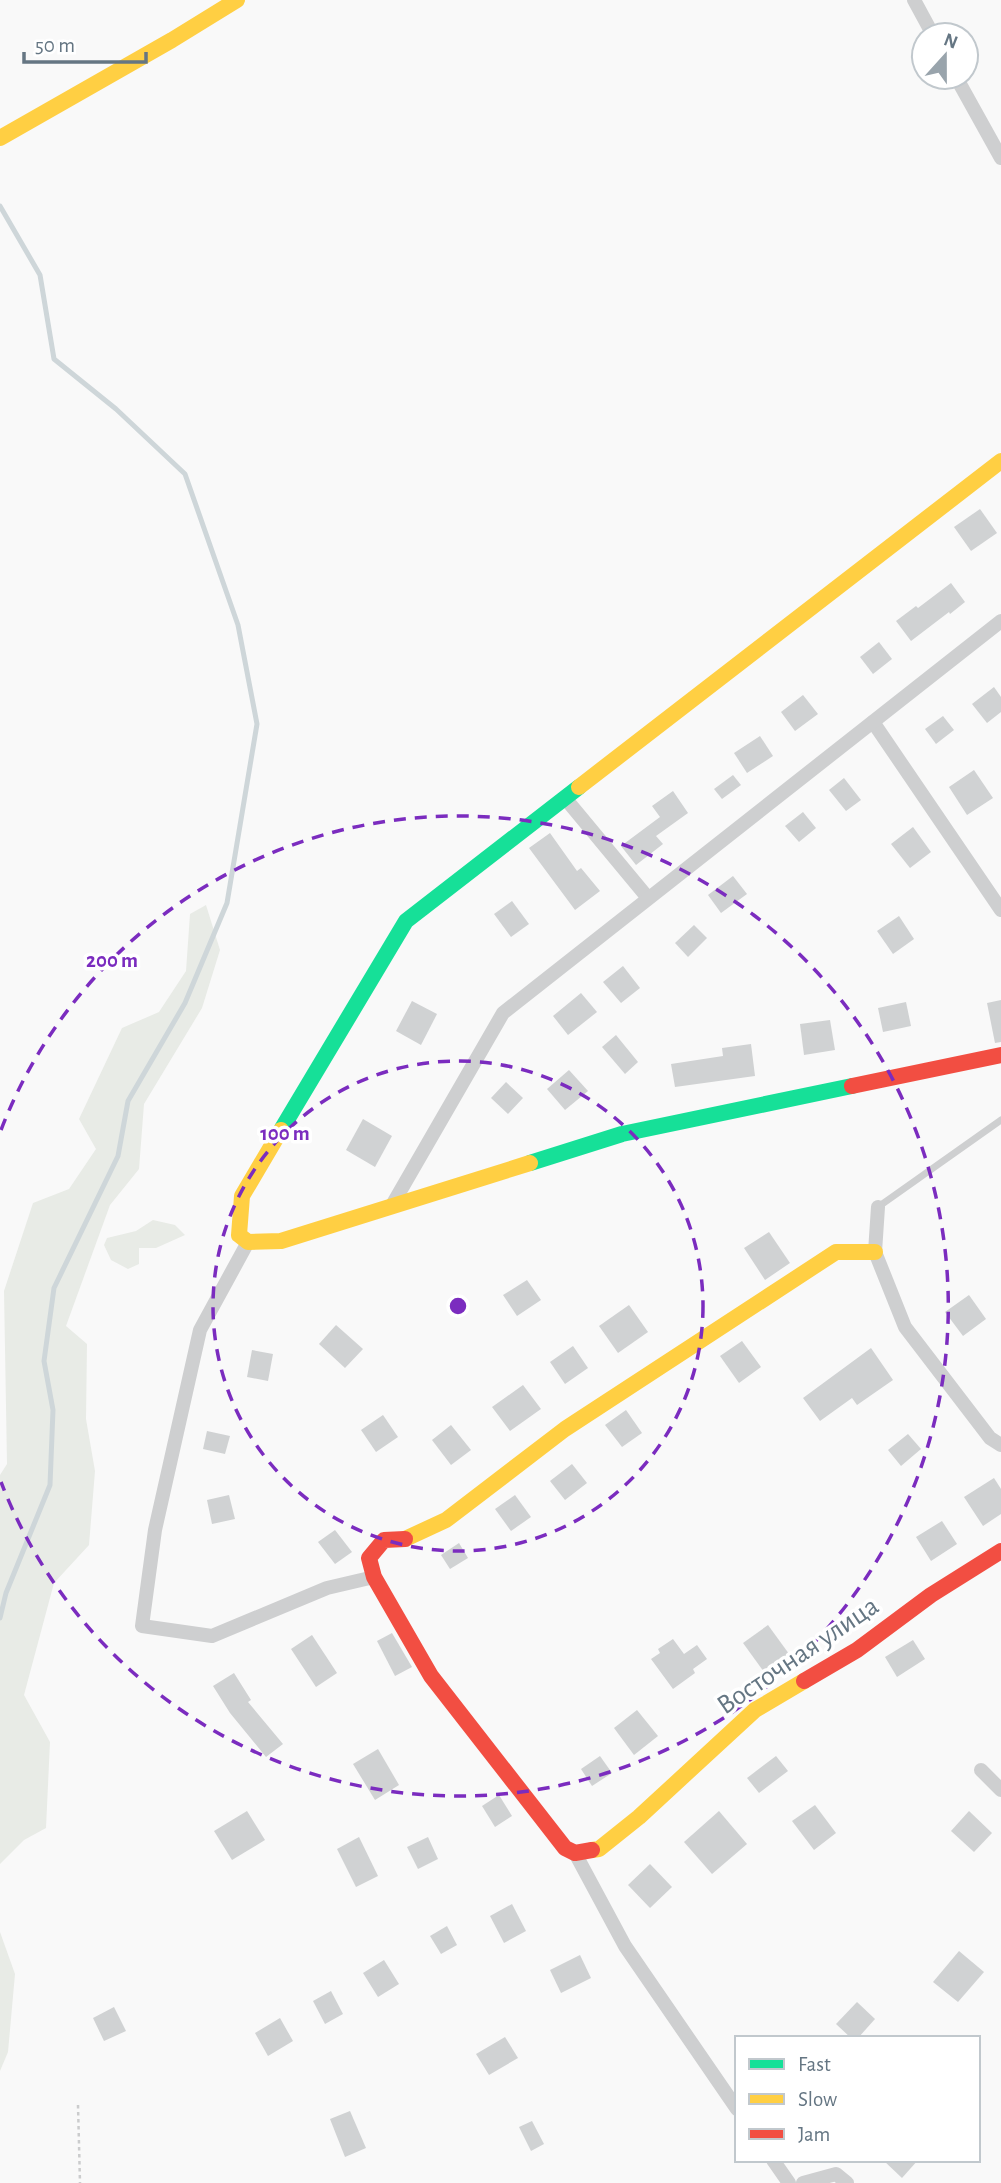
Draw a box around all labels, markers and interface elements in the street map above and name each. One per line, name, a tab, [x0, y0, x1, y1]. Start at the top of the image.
scale bar	[24, 21, 147, 65]
north arrow	[910, 21, 980, 91]
text: N	[941, 30, 960, 53]
text: 50 m	[35, 35, 75, 56]
text: 200 m	[86, 950, 138, 971]
text: 100 m	[260, 1123, 310, 1144]
centre of rings	[446, 1294, 470, 1318]
street label: Восточная улица	[712, 1592, 884, 1720]
legend	[735, 2036, 980, 2162]
text: Fast	[798, 2054, 831, 2075]
text: Slow	[798, 2089, 837, 2110]
text: Jam	[798, 2124, 830, 2145]

